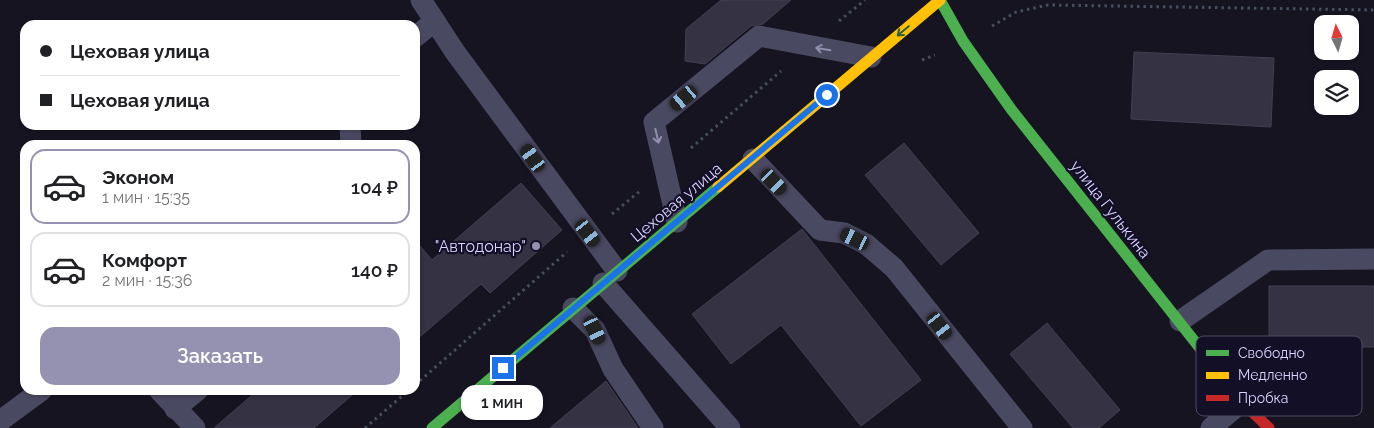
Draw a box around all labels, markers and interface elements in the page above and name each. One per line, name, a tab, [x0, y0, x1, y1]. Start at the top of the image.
north arrow	[1314, 15, 1359, 60]
map controls	[1314, 15, 1359, 115]
one-way arrow	[896, 25, 909, 37]
text: Цеховая улица	[70, 40, 210, 62]
one-way arrow	[815, 43, 831, 53]
button: layers	[1314, 70, 1359, 115]
car	[667, 83, 700, 113]
route start	[816, 84, 838, 106]
text: Цеховая улица	[70, 89, 210, 111]
one-way arrow	[653, 128, 662, 144]
car	[518, 141, 547, 175]
street label: улица Гулькина	[1066, 157, 1155, 262]
street label: Цеховая улица	[627, 159, 726, 246]
icon: car	[42, 164, 87, 209]
text: Эконом	[102, 166, 174, 188]
car	[758, 166, 789, 198]
text: 104 ₽	[351, 176, 398, 198]
text: 1 мин · 15:35	[102, 188, 190, 207]
car	[572, 217, 603, 249]
car	[838, 226, 871, 252]
place label: "Автодонар"	[435, 237, 526, 256]
marker: "Автодонар"	[530, 240, 542, 252]
icon: car	[42, 247, 87, 292]
text: Комфорт	[102, 249, 187, 271]
text: 140 ₽	[351, 259, 398, 281]
text: 2 мин · 15:36	[102, 271, 192, 290]
car	[924, 310, 955, 342]
car	[581, 313, 608, 347]
button: Заказать	[40, 327, 400, 385]
legend	[1196, 336, 1362, 416]
text: Свободно	[1238, 345, 1305, 361]
route end	[492, 357, 514, 379]
text: Медленно	[1238, 367, 1307, 383]
callout: 1 мин	[462, 386, 544, 420]
text: Пробка	[1238, 390, 1288, 406]
text: 1 мин	[481, 393, 523, 412]

